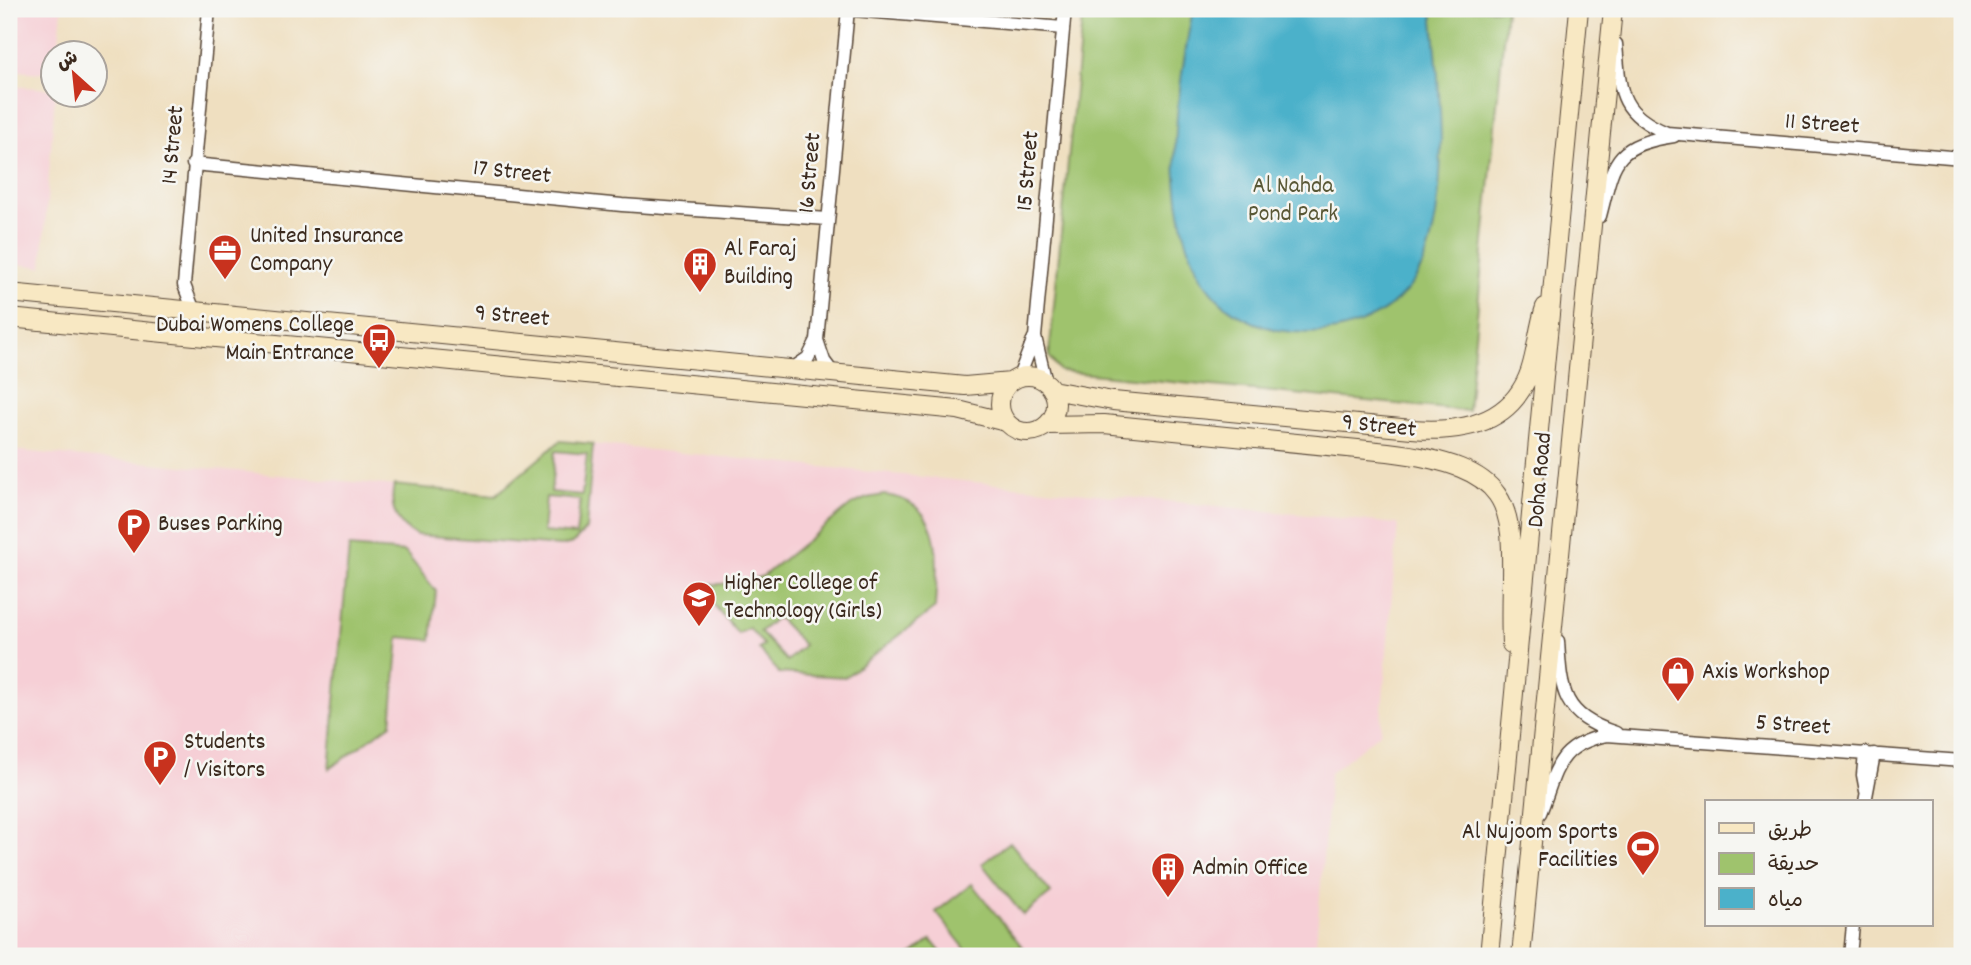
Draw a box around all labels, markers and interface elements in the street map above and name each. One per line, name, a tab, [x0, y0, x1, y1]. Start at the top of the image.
north arrow	[38, 38, 108, 108]
text: ش	[52, 45, 83, 79]
street label: 14 Street	[154, 104, 194, 186]
street label: 11 Street	[1784, 105, 1860, 145]
street label: 15 Street	[1009, 129, 1049, 212]
street label: 16 Street	[791, 131, 831, 215]
street label: 17 Street	[471, 152, 553, 194]
park label: Al Nahda Pond Park	[1248, 170, 1338, 232]
place label: United Insurance Company	[250, 220, 404, 282]
office icon: United Insurance Company	[206, 232, 244, 281]
place label: Al Faraj Building	[724, 233, 797, 295]
building icon: Al Faraj Building	[681, 245, 719, 294]
street label: 9 Street	[473, 297, 551, 337]
place label: Dubai Womens College Main Entrance	[156, 309, 354, 371]
bus stop icon: Dubai Womens College Main Entrance	[360, 321, 398, 370]
street label: 9 Street	[1340, 406, 1418, 448]
street label: Doha Road	[1520, 431, 1562, 529]
parking icon: Buses Parking	[115, 506, 153, 555]
place label: Buses Parking	[158, 508, 283, 542]
place label: Higher College of Technology (Girls)	[724, 567, 882, 629]
school or university icon: Higher College of Technology (Girls)	[680, 579, 718, 628]
shop icon: Axis Workshop	[1659, 654, 1697, 703]
place label: Axis Workshop	[1702, 656, 1830, 690]
street label: 5 Street	[1754, 706, 1832, 746]
place label: Students / Visitors	[184, 726, 266, 788]
parking icon: Students / Visitors	[141, 738, 179, 787]
legend	[1705, 800, 1932, 926]
place label: Al Nujoom Sports Facilities	[1462, 816, 1618, 878]
text: طريق	[1768, 817, 1812, 847]
sports icon: Al Nujoom Sports Facilities	[1624, 828, 1662, 877]
building icon: Admin Office	[1149, 850, 1187, 899]
text: حديقة	[1768, 851, 1819, 881]
place label: Admin Office	[1192, 852, 1308, 886]
text: مياه	[1768, 887, 1803, 917]

